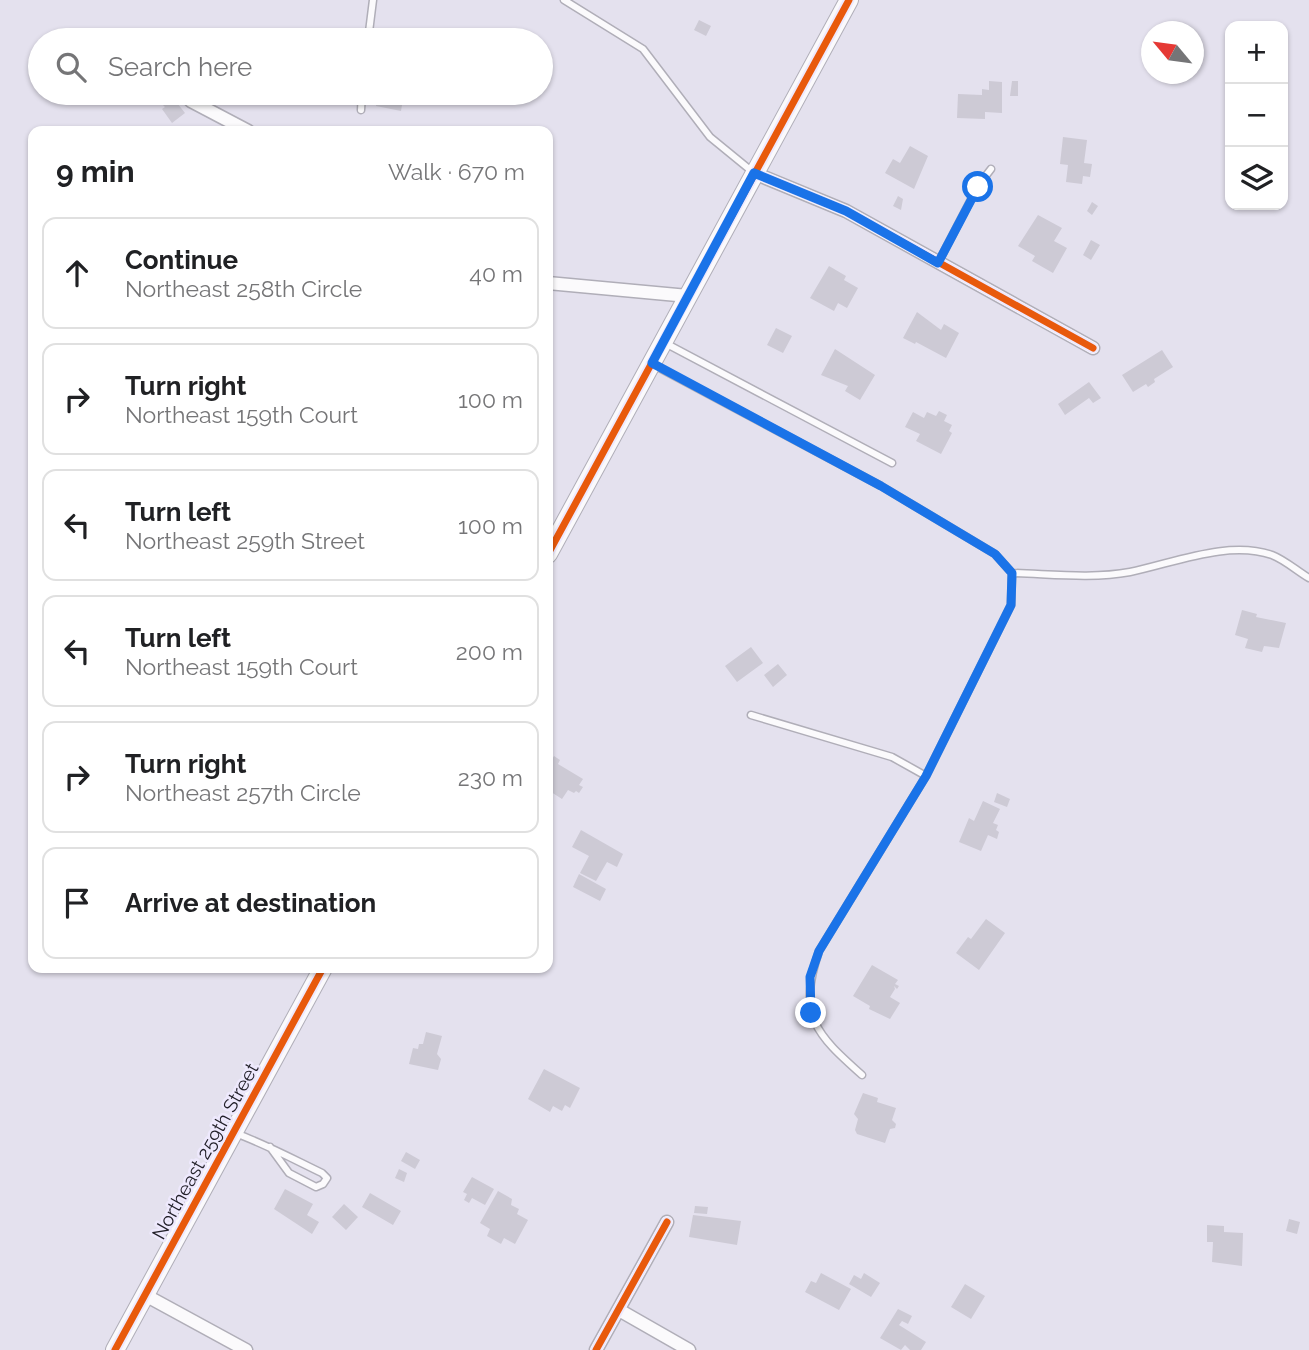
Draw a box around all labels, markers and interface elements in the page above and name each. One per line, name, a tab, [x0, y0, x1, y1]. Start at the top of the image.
north arrow	[1141, 21, 1204, 84]
map controls	[1225, 21, 1288, 210]
button: +	[1225, 21, 1288, 84]
search box	[28, 28, 553, 105]
icon: search	[52, 48, 90, 86]
text: Search here	[108, 52, 252, 82]
button: −	[1225, 84, 1288, 147]
button: layers	[1225, 147, 1288, 210]
text: 9 min	[56, 154, 135, 189]
text: Walk · 670 m	[388, 158, 525, 185]
route start	[962, 171, 993, 202]
text: Continue	[125, 245, 238, 275]
icon: ahead	[58, 254, 96, 292]
text: 40 m	[469, 260, 523, 287]
text: Northeast 258th Circle	[125, 275, 362, 302]
text: Turn right	[125, 371, 246, 401]
icon: right	[58, 380, 96, 418]
text: 100 m	[458, 386, 523, 413]
text: Northeast 159th Court	[125, 401, 358, 428]
text: Turn left	[125, 497, 231, 527]
icon: left	[58, 506, 96, 544]
text: 100 m	[458, 512, 523, 539]
text: Northeast 259th Street	[125, 527, 365, 554]
text: Turn left	[125, 623, 231, 653]
icon: left	[58, 632, 96, 670]
text: 200 m	[456, 638, 523, 665]
text: Northeast 159th Court	[125, 653, 358, 680]
text: Turn right	[125, 749, 246, 779]
icon: right	[58, 758, 96, 796]
text: 230 m	[458, 764, 523, 791]
text: Northeast 257th Circle	[125, 779, 361, 806]
icon: arrive	[58, 884, 96, 922]
text: Arrive at destination	[125, 888, 376, 918]
route end	[795, 997, 826, 1028]
street label: Northeast 259th Street	[147, 1058, 263, 1243]

